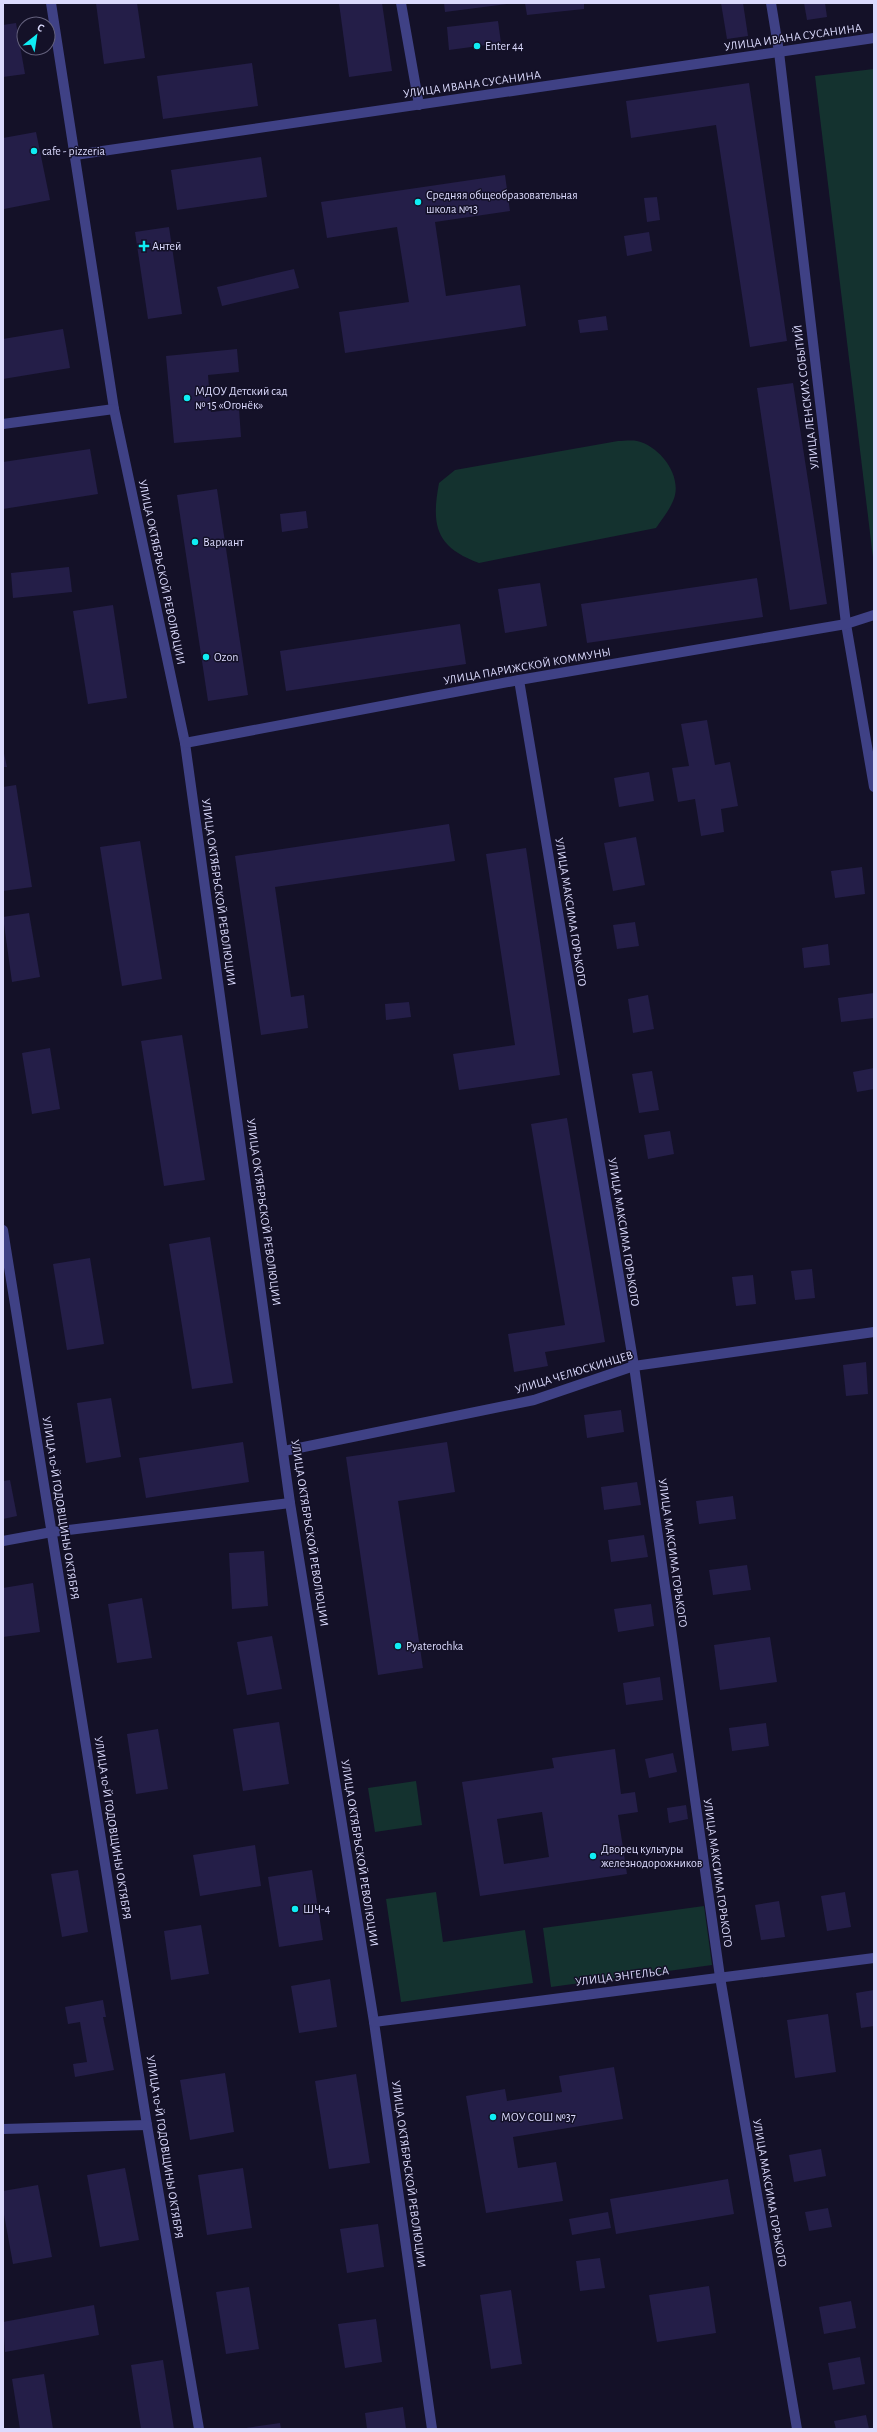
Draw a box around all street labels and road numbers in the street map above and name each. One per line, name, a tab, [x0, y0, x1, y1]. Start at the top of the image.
street label: УЛИЦА ИВАНА СУСАНИНА	[723, 21, 863, 53]
street label: УЛИЦА ИВАНА СУСАНИНА	[402, 68, 542, 100]
street label: УЛИЦА ЛЕНСКИХ СОБЫТИЙ	[790, 324, 821, 470]
street label: УЛИЦА ОКТЯБРЬСКОЙ РЕВОЛЮЦИИ	[136, 478, 188, 666]
street label: УЛИЦА ПАРИЖСКОЙ КОММУНЫ	[442, 644, 612, 687]
street label: УЛИЦА ОКТЯБРЬСКОЙ РЕВОЛЮЦИИ	[200, 797, 239, 986]
street label: УЛИЦА МАКСИМА ГОРЬКОГО	[553, 837, 589, 987]
street label: УЛИЦА ОКТЯБРЬСКОЙ РЕВОЛЮЦИИ	[245, 1117, 284, 1306]
street label: УЛИЦА МАКСИМА ГОРЬКОГО	[606, 1157, 642, 1307]
street label: УЛИЦА ЧЕЛЮСКИНЦЕВ	[514, 1348, 635, 1396]
street label: УЛИЦА 10-Й ГОДОВЩИНЫ ОКТЯБРЯ	[41, 1415, 82, 1600]
street label: УЛИЦА ОКТЯБРЬСКОЙ РЕВОЛЮЦИИ	[289, 1439, 332, 1627]
street label: УЛИЦА МАКСИМА ГОРЬКОГО	[657, 1478, 689, 1628]
street label: УЛИЦА 10-Й ГОДОВЩИНЫ ОКТЯБРЯ	[93, 1735, 134, 1920]
street label: УЛИЦА ОКТЯБРЬСКОЙ РЕВОЛЮЦИИ	[339, 1759, 382, 1947]
street label: УЛИЦА МАКСИМА ГОРЬКОГО	[702, 1798, 734, 1948]
street label: УЛИЦА ЭНГЕЛЬСА	[575, 1964, 669, 1988]
street label: УЛИЦА 10-Й ГОДОВЩИНЫ ОКТЯБРЯ	[145, 2054, 186, 2239]
street label: УЛИЦА ОКТЯБРЬСКОЙ РЕВОЛЮЦИИ	[390, 2079, 429, 2268]
street label: УЛИЦА МАКСИМА ГОРЬКОГО	[751, 2118, 789, 2268]

